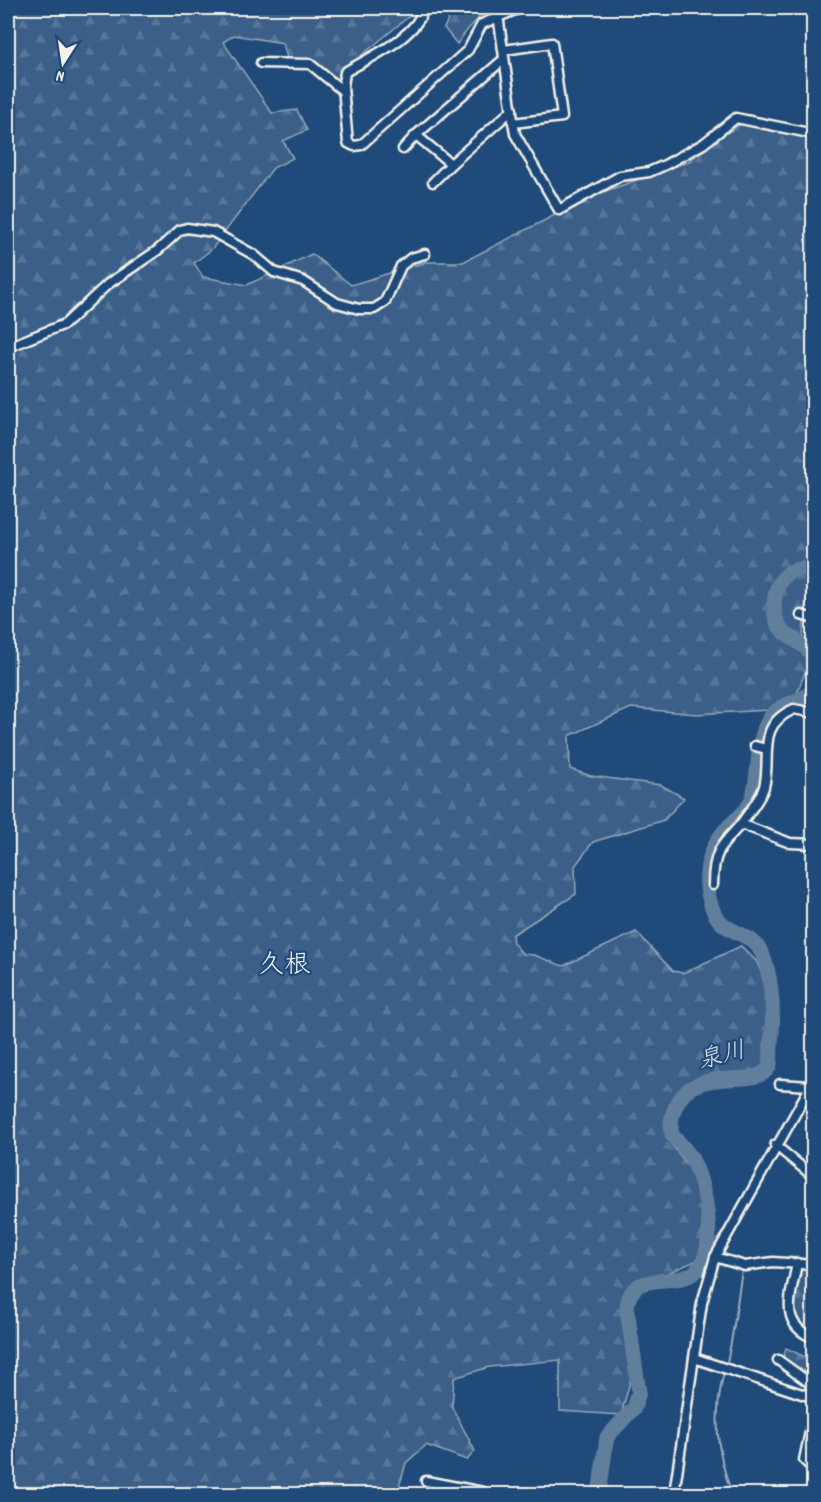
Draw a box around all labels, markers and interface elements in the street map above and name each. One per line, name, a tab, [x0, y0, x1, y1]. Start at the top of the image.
north arrow	[33, 33, 93, 93]
text: N	[54, 63, 67, 87]
district label: 久根	[258, 948, 310, 985]
water label: 泉川	[695, 1035, 749, 1079]

